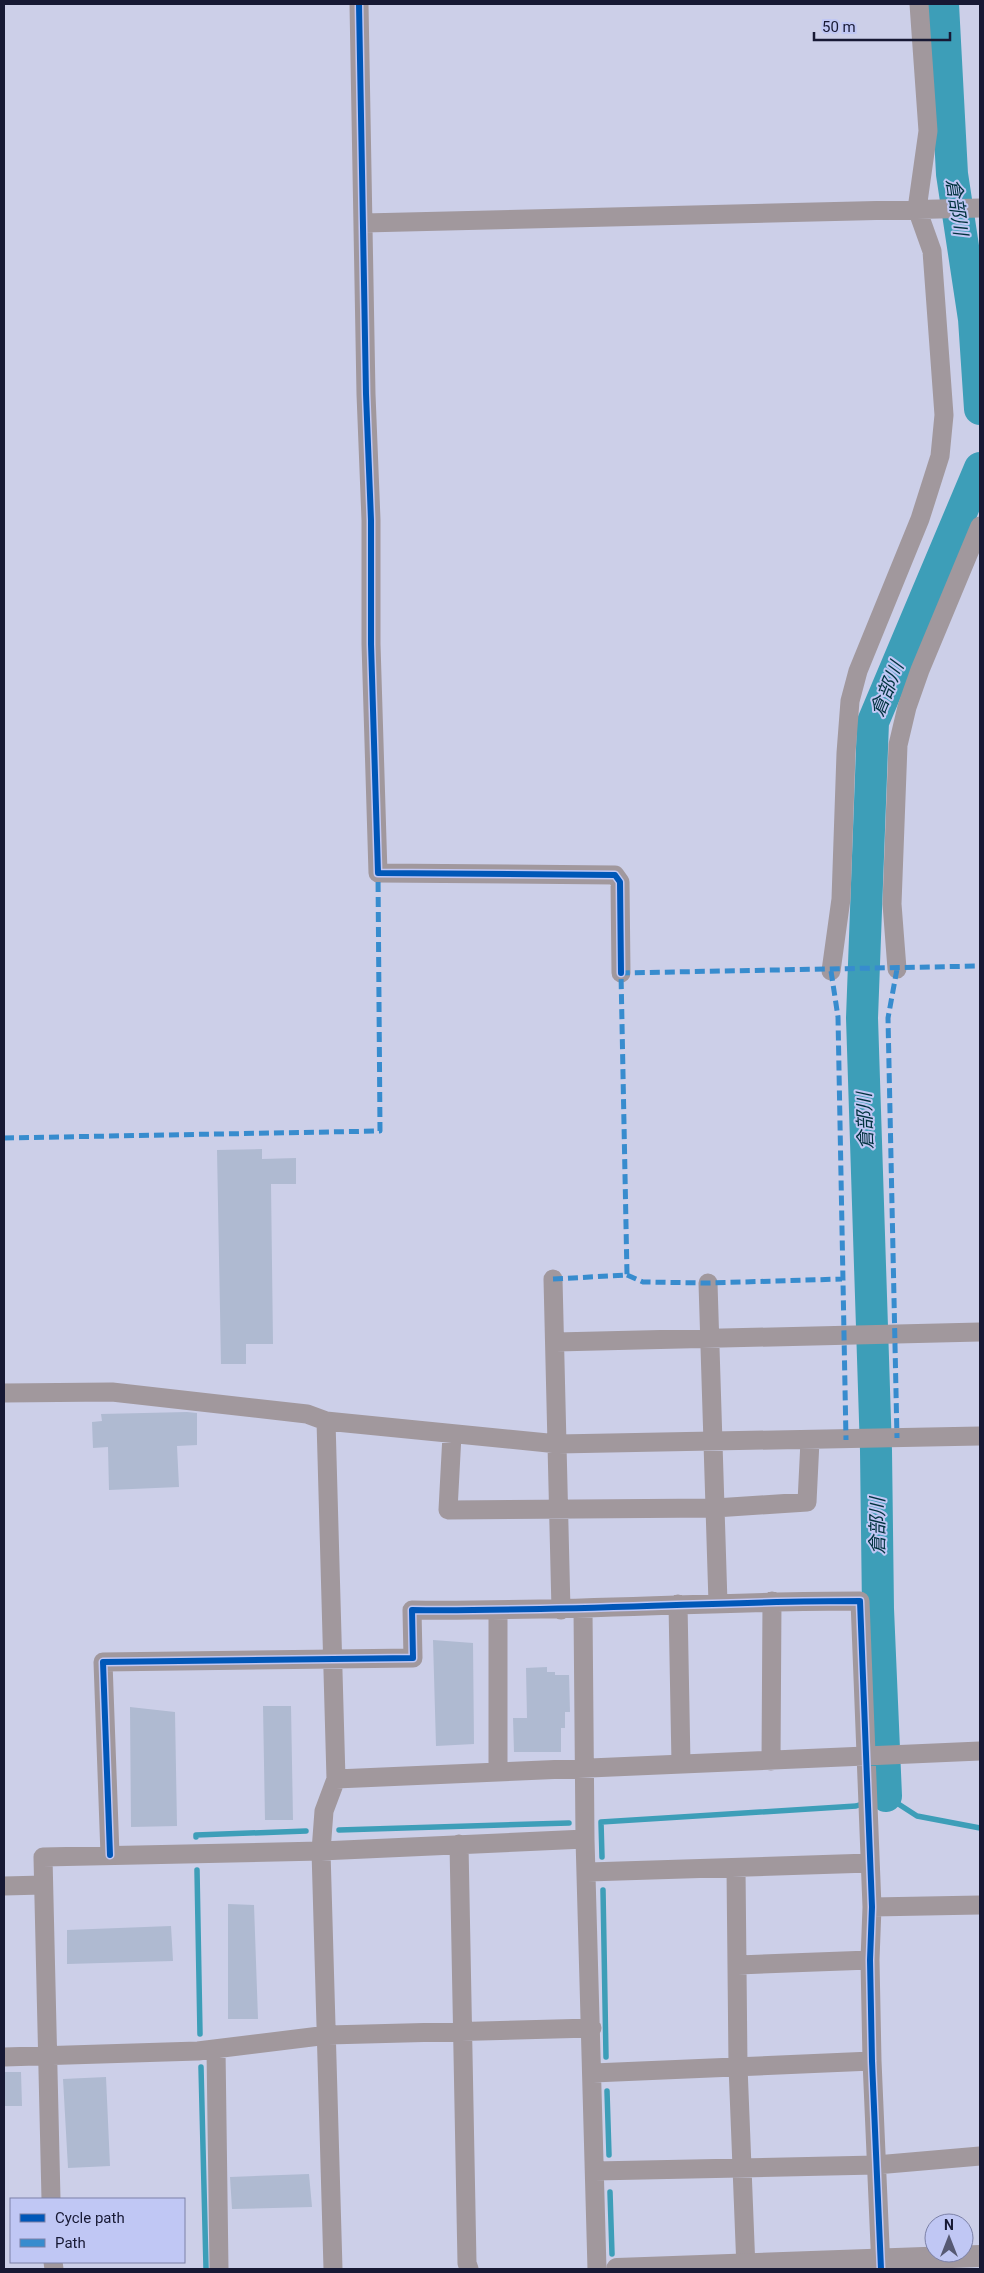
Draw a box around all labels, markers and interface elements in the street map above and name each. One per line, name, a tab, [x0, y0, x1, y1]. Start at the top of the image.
scale bar	[814, 10, 950, 42]
text: 50 m	[822, 18, 856, 36]
water label: 倉部川	[942, 177, 973, 239]
water label: 倉部川	[866, 656, 909, 720]
water label: 倉部川	[852, 1090, 877, 1150]
water label: 倉部川	[866, 1496, 889, 1555]
legend	[10, 2198, 185, 2263]
text: Cycle path	[55, 2209, 125, 2227]
north arrow	[924, 2213, 974, 2263]
text: N	[944, 2217, 954, 2233]
text: Path	[55, 2234, 86, 2252]

